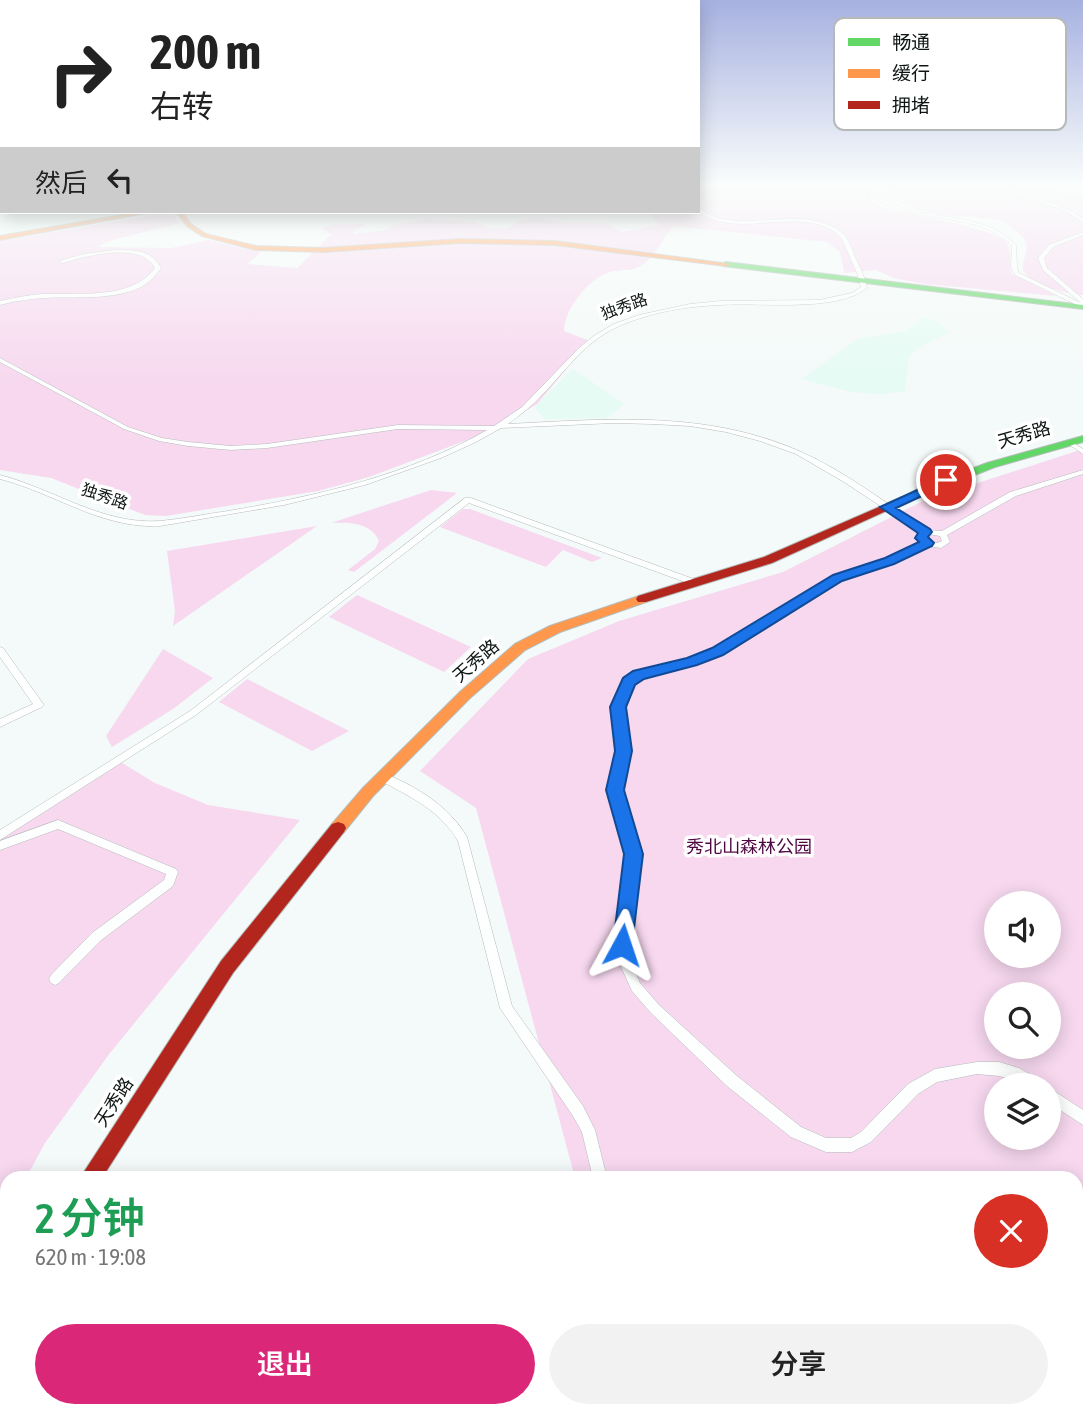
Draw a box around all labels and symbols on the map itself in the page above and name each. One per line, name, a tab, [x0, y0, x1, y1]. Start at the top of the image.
legend	[834, 18, 1066, 130]
text: 畅通	[892, 31, 930, 53]
text: 缓行	[892, 62, 930, 84]
text: 拥堵	[892, 94, 930, 116]
street label: 独秀路	[598, 289, 650, 323]
street label: 天秀路	[995, 417, 1053, 452]
pin	[916, 450, 976, 510]
street label: 独秀路	[79, 480, 131, 512]
street label: 天秀路	[448, 635, 503, 686]
park label: 秀北山森林公园	[686, 836, 812, 857]
position arrow	[585, 908, 659, 982]
street label: 天秀路	[90, 1073, 137, 1130]

